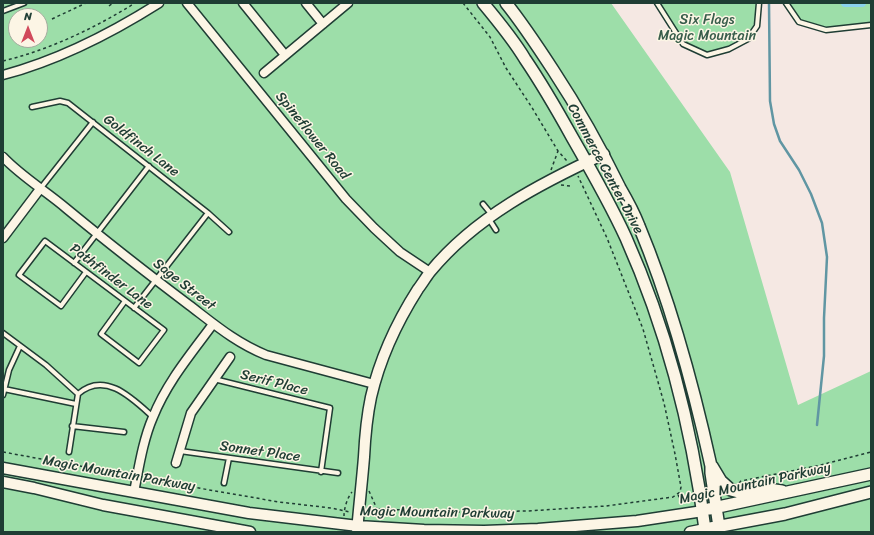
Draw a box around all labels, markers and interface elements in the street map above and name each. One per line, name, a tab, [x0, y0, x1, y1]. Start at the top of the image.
text: N	[24, 7, 32, 26]
north arrow	[8, 8, 48, 48]
park label: Six Flags Magic Mountain	[658, 12, 756, 44]
street label: Spineflower Road	[271, 89, 353, 183]
street label: Commerce Center Drive	[563, 101, 647, 237]
street label: Goldfinch Lane	[100, 111, 182, 181]
street label: Pathfinder Lane	[66, 240, 156, 314]
street label: Sage Street	[150, 255, 218, 315]
street label: Serif Place	[238, 367, 310, 399]
street label: Sonnet Place	[219, 438, 301, 466]
street label: Magic Mountain Parkway	[41, 452, 197, 496]
street label: Magic Mountain Parkway	[678, 460, 832, 508]
street label: Magic Mountain Parkway	[360, 503, 514, 523]

